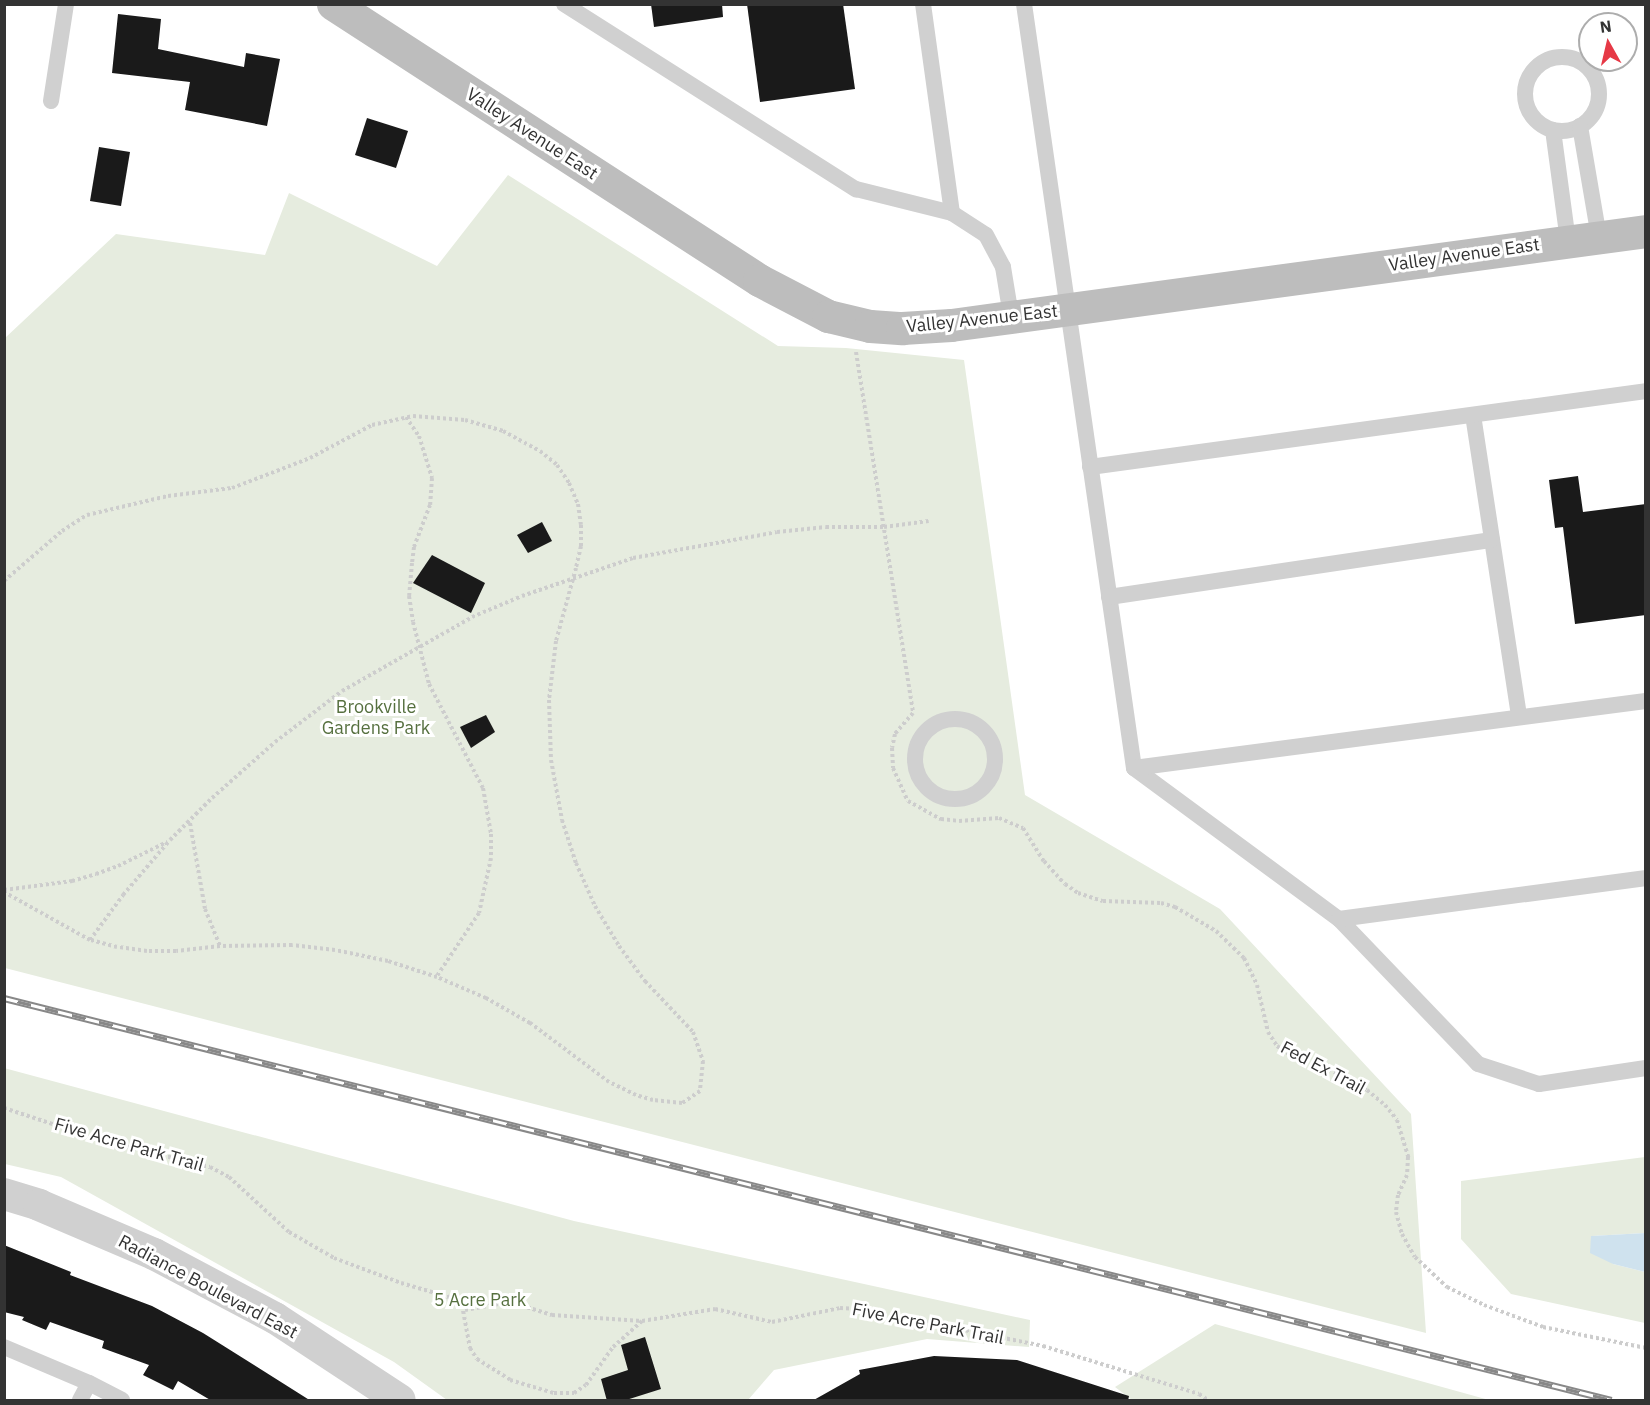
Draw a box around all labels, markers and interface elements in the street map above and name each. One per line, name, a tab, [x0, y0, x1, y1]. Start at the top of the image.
north arrow	[1578, 12, 1638, 72]
text: N	[1599, 15, 1613, 37]
street label: Valley Avenue East	[462, 84, 602, 184]
street label: Valley Avenue East	[1387, 234, 1541, 276]
street label: Valley Avenue East	[905, 300, 1059, 338]
park label: Brookville Gardens Park	[322, 697, 430, 740]
street label: Fed Ex Trail	[1277, 1037, 1369, 1099]
street label: Five Acre Park Trail	[52, 1113, 206, 1177]
street label: Radiance Boulevard East	[115, 1231, 301, 1343]
park label: 5 Acre Park	[434, 1289, 526, 1311]
street label: Five Acre Park Trail	[850, 1299, 1006, 1349]

